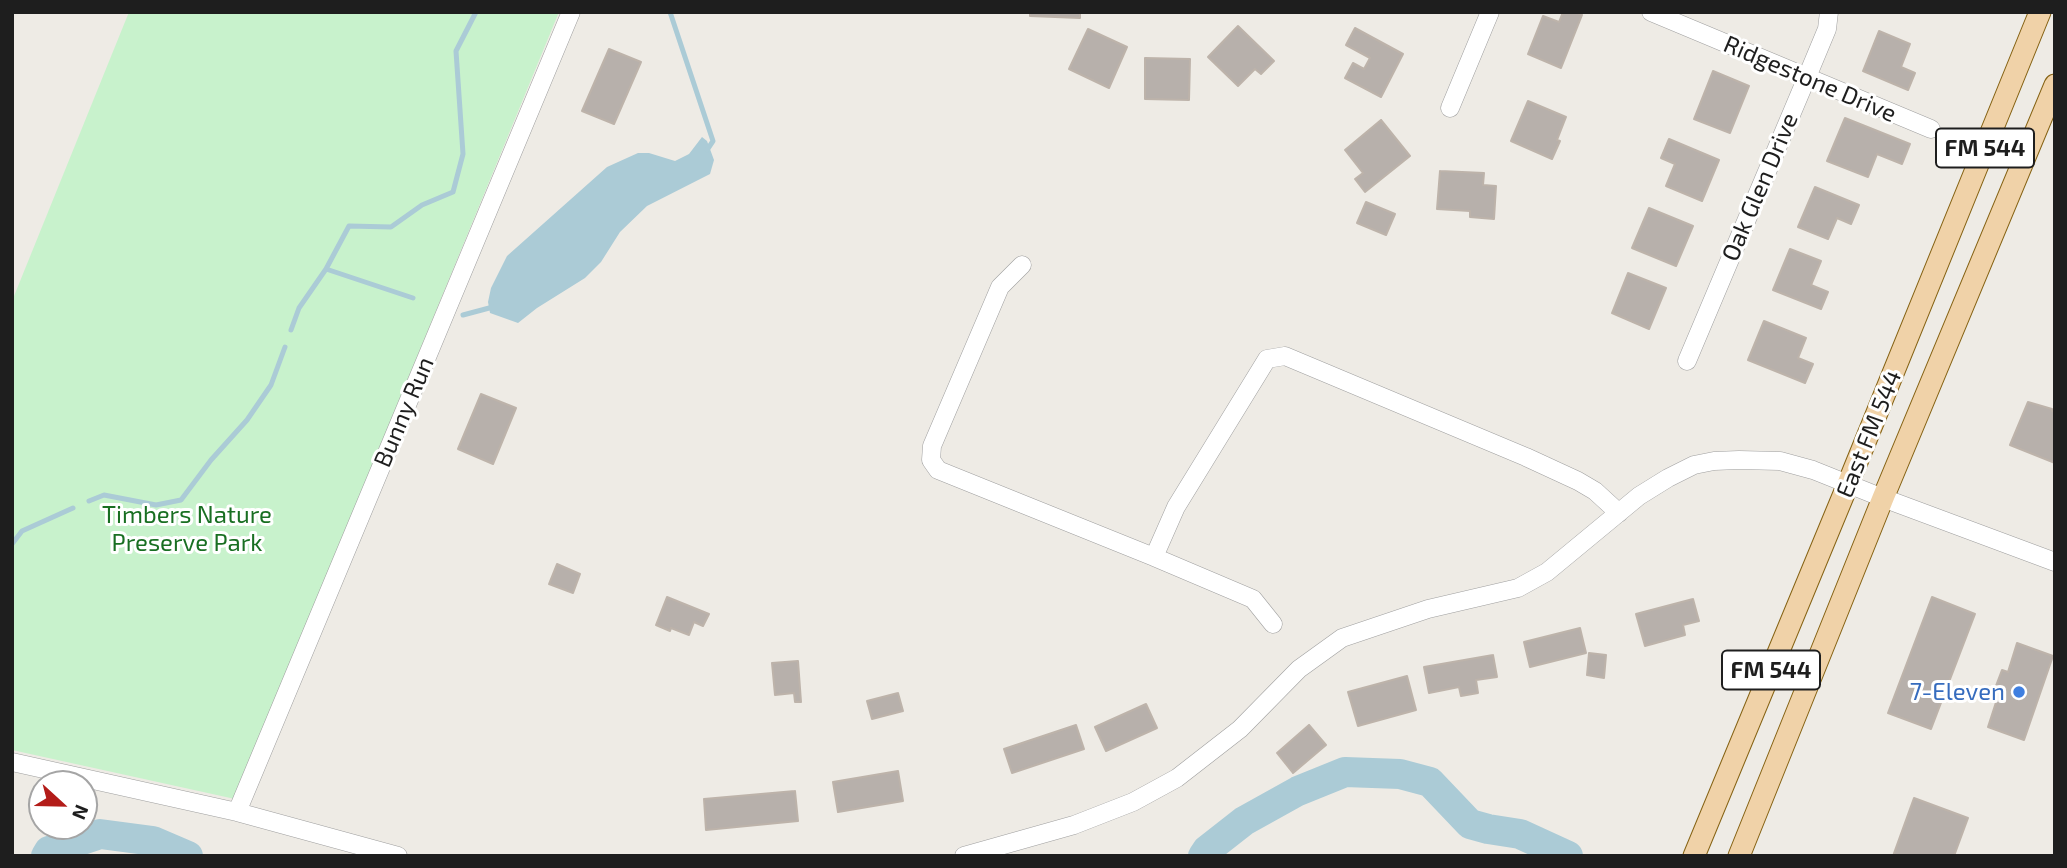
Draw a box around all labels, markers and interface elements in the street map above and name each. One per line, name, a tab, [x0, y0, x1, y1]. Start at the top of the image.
street label: Ridgestone Drive	[1719, 30, 1901, 128]
street label: Oak Glen Drive	[1716, 109, 1804, 265]
road number: FM 544	[1936, 128, 2034, 168]
street label: Bunny Run	[368, 353, 440, 471]
street label: East FM 544	[1830, 366, 1908, 502]
park label: Timbers Nature Preserve Park	[102, 501, 272, 557]
road number: FM 544	[1722, 650, 1820, 690]
place label: 7-Eleven	[1910, 678, 2005, 706]
marker: 7-Eleven	[2011, 684, 2027, 700]
north arrow	[28, 770, 98, 840]
text: N	[68, 802, 94, 823]

